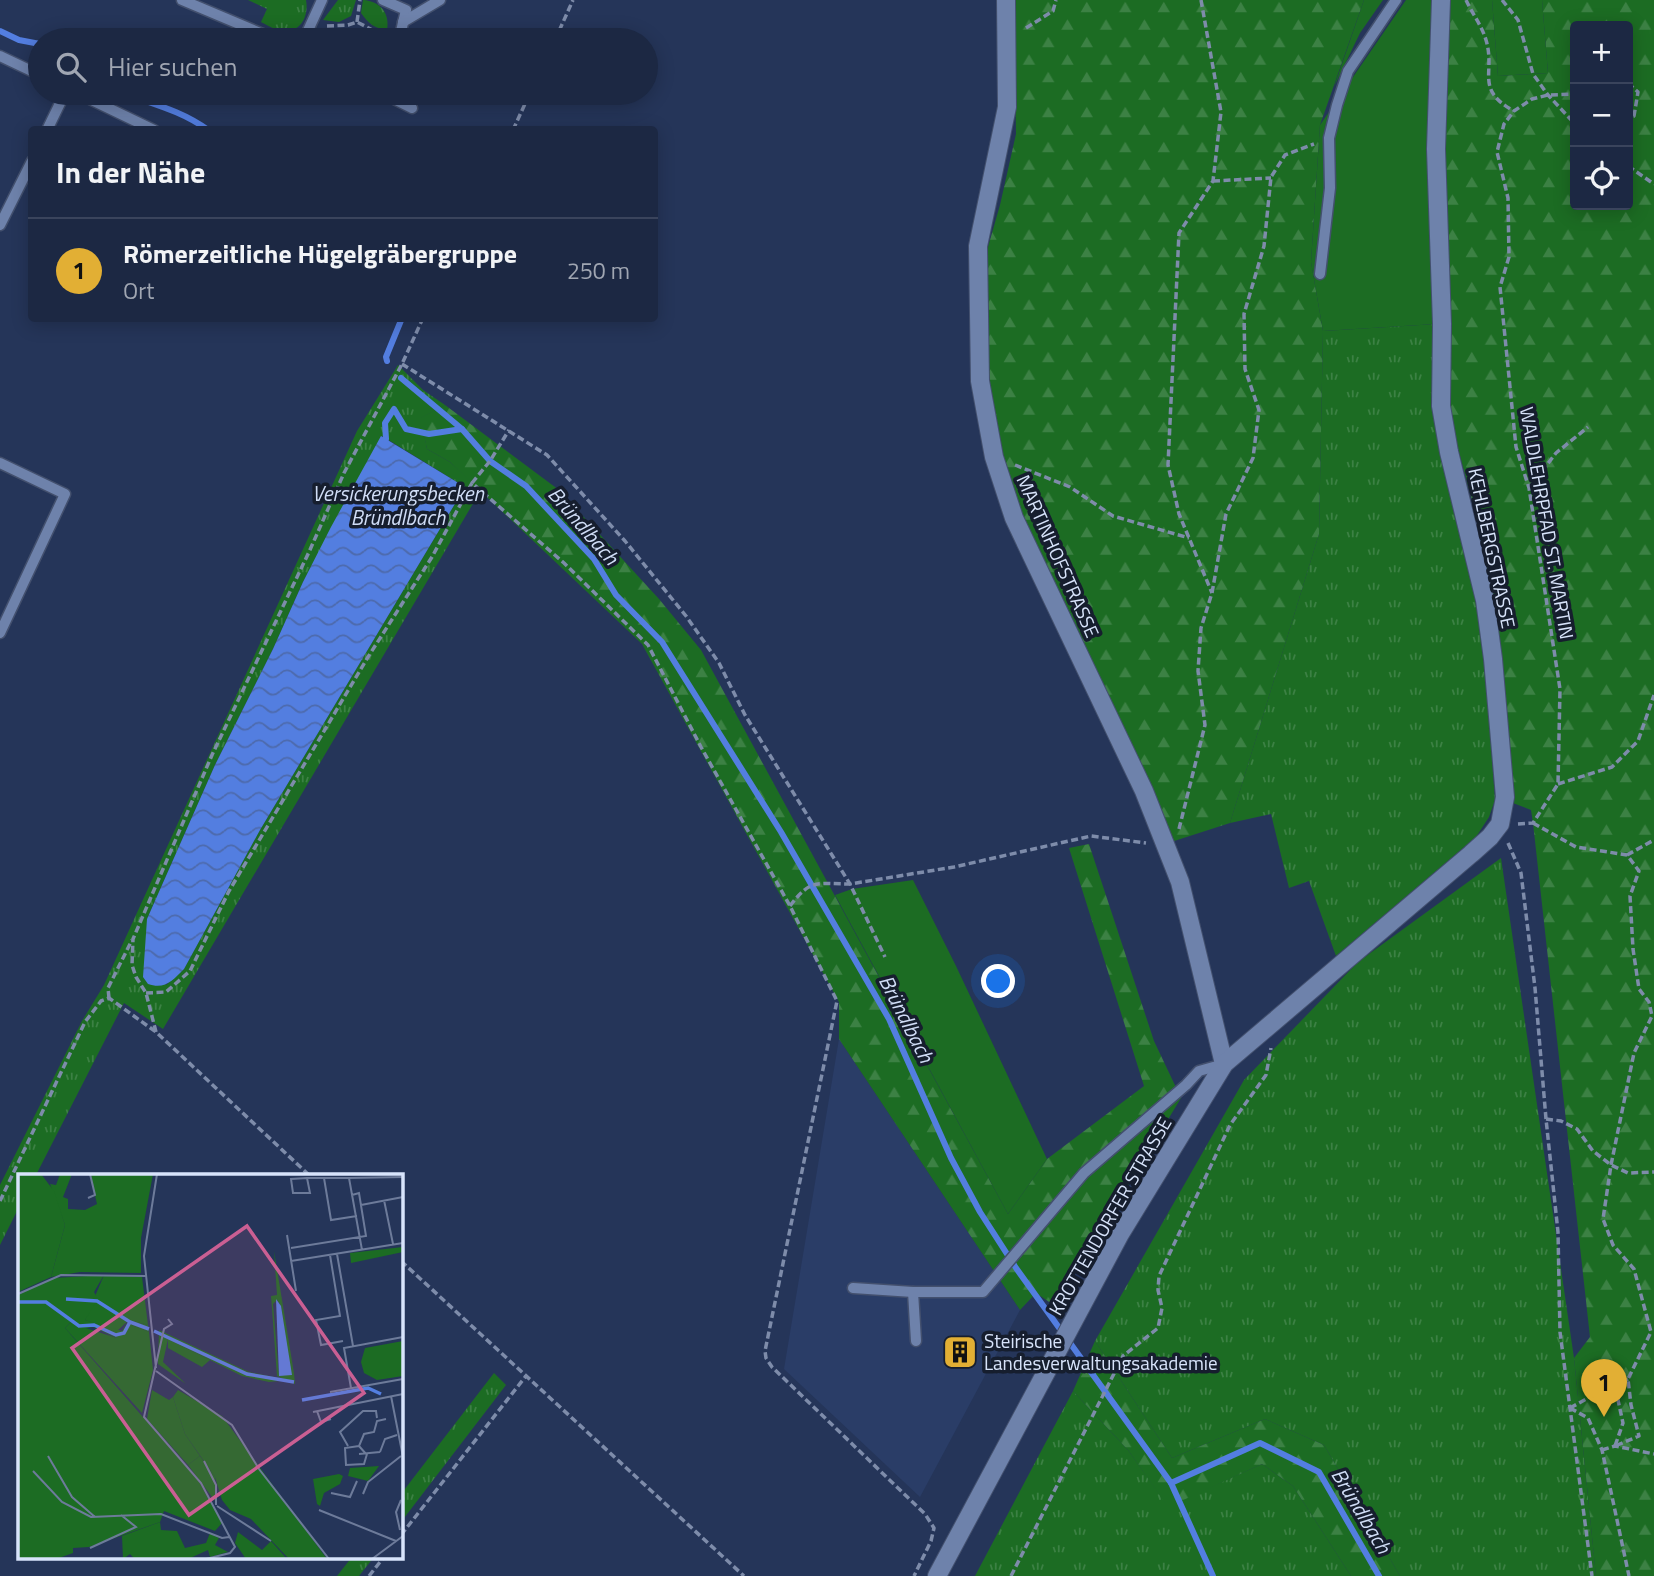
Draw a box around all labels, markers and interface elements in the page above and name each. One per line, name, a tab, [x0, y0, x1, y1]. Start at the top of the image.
map controls	[1570, 21, 1633, 210]
button: +	[1570, 21, 1633, 84]
search box	[28, 28, 658, 105]
text: Hier suchen	[108, 47, 237, 86]
icon: search	[52, 48, 90, 86]
button: −	[1570, 84, 1633, 147]
button: locate	[1570, 147, 1633, 210]
text: In der Nähe	[56, 149, 205, 195]
text: Römerzeitliche Hügelgräbergruppe	[123, 234, 517, 273]
text: 1	[73, 253, 85, 288]
text: 250 m	[567, 253, 630, 288]
text: Ort	[123, 273, 154, 308]
street label: WALDLEHRPFAD ST. MARTIN	[1513, 405, 1582, 641]
street label: KEHLBERGSTRASSE	[1461, 465, 1524, 631]
street label: MARTINHOFSTRASSE	[1009, 470, 1107, 642]
water label: Versickerungsbecken Bründlbach	[312, 477, 485, 533]
water label: Bründlbach	[541, 479, 627, 572]
your location	[981, 964, 1015, 998]
water label: Bründlbach	[871, 969, 943, 1068]
street label: KROTTENDORFER STRASSE	[1041, 1111, 1178, 1320]
inset map	[18, 1174, 402, 1558]
place label: Steirische Landesverwaltungsakademie	[984, 1326, 1218, 1377]
building icon: Steirische Landesverwaltungsakademie	[941, 1333, 979, 1371]
pin: 1	[1581, 1359, 1627, 1417]
water label: Bründlbach	[1324, 1462, 1400, 1560]

